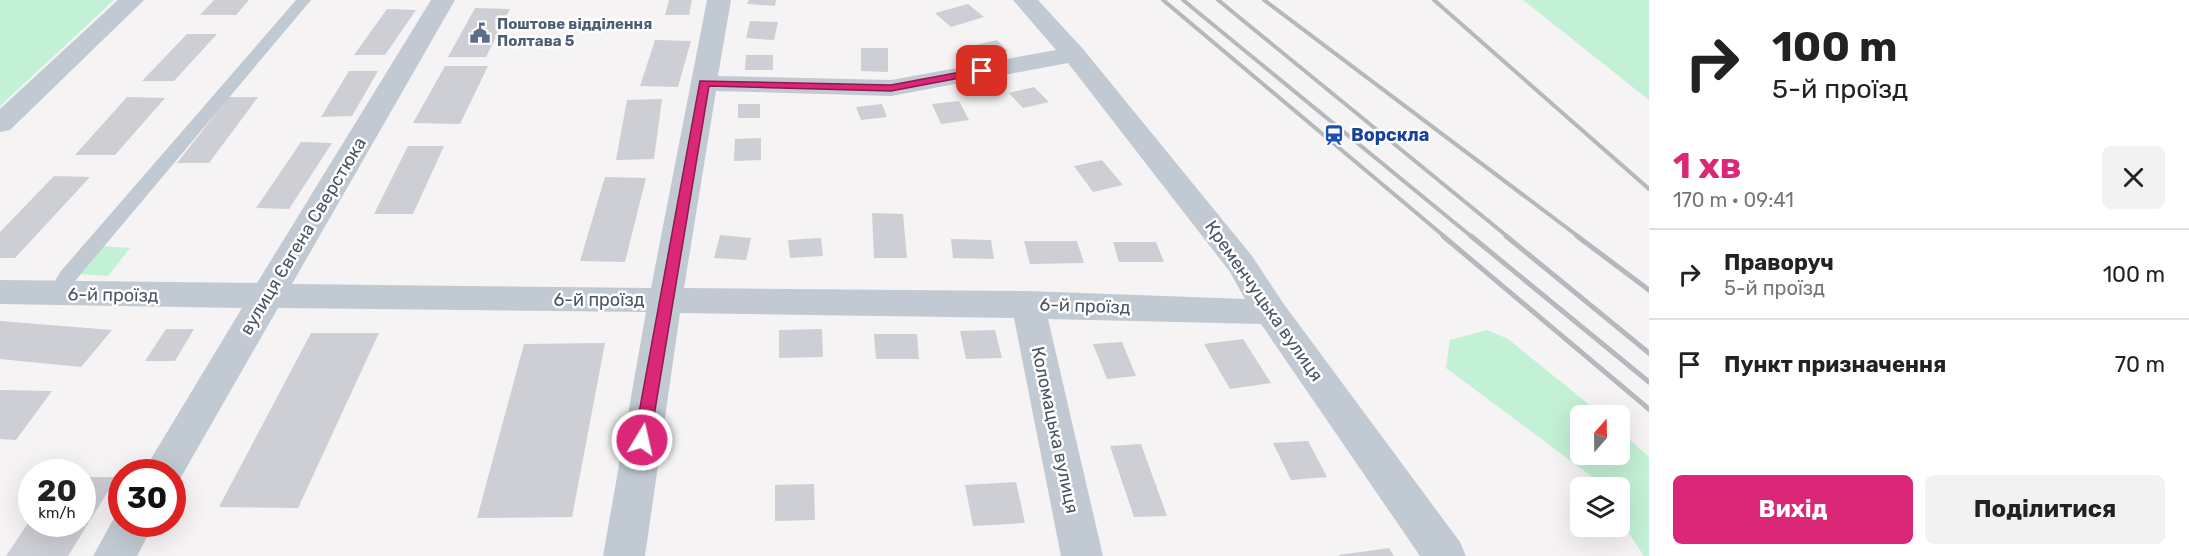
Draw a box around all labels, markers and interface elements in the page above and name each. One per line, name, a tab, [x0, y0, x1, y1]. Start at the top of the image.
place label: Поштове відділення Полтава 5	[497, 15, 652, 50]
public building icon: Поштове відділення Полтава 5	[468, 21, 492, 45]
text: 100 m	[1772, 22, 1897, 72]
icon: right	[1673, 24, 1751, 102]
pin	[956, 45, 1007, 96]
icon: arrive	[965, 54, 998, 87]
text: 5-й проїзд	[1772, 73, 1908, 105]
station icon: Ворскла	[1322, 123, 1346, 147]
place label: Ворскла	[1351, 124, 1429, 146]
street label: вулиця Євгена Сверстюка	[235, 133, 371, 339]
text: 1 хв	[1673, 144, 1742, 187]
button: close	[2102, 146, 2165, 209]
text: 170 m · 09:41	[1673, 188, 1794, 212]
street label: Кременчуцька вулиця	[1200, 216, 1328, 386]
text: Праворуч	[1724, 249, 1834, 276]
icon: right	[1673, 258, 1706, 291]
text: 100 m	[2103, 261, 2165, 288]
text: 5-й проїзд	[1724, 276, 1825, 300]
street label: 6-й проїзд	[67, 283, 159, 307]
street label: 6-й проїзд	[553, 289, 645, 311]
street label: 6-й проїзд	[1039, 293, 1131, 319]
street label: Коломацька вулиця	[1027, 345, 1083, 515]
icon: arrive	[1673, 348, 1706, 381]
text: Пункт призначення	[1724, 351, 1946, 378]
text: 70 m	[2115, 351, 2165, 378]
north arrow	[1570, 405, 1630, 465]
map controls	[1570, 405, 1630, 537]
position arrow	[610, 408, 674, 472]
speed limit sign: 30	[108, 459, 186, 537]
text: 20	[37, 473, 77, 509]
button: Вихід	[1673, 475, 1913, 544]
button: Поділитися	[1925, 475, 2165, 544]
button: layers	[1570, 477, 1630, 537]
text: km/h	[38, 504, 76, 522]

